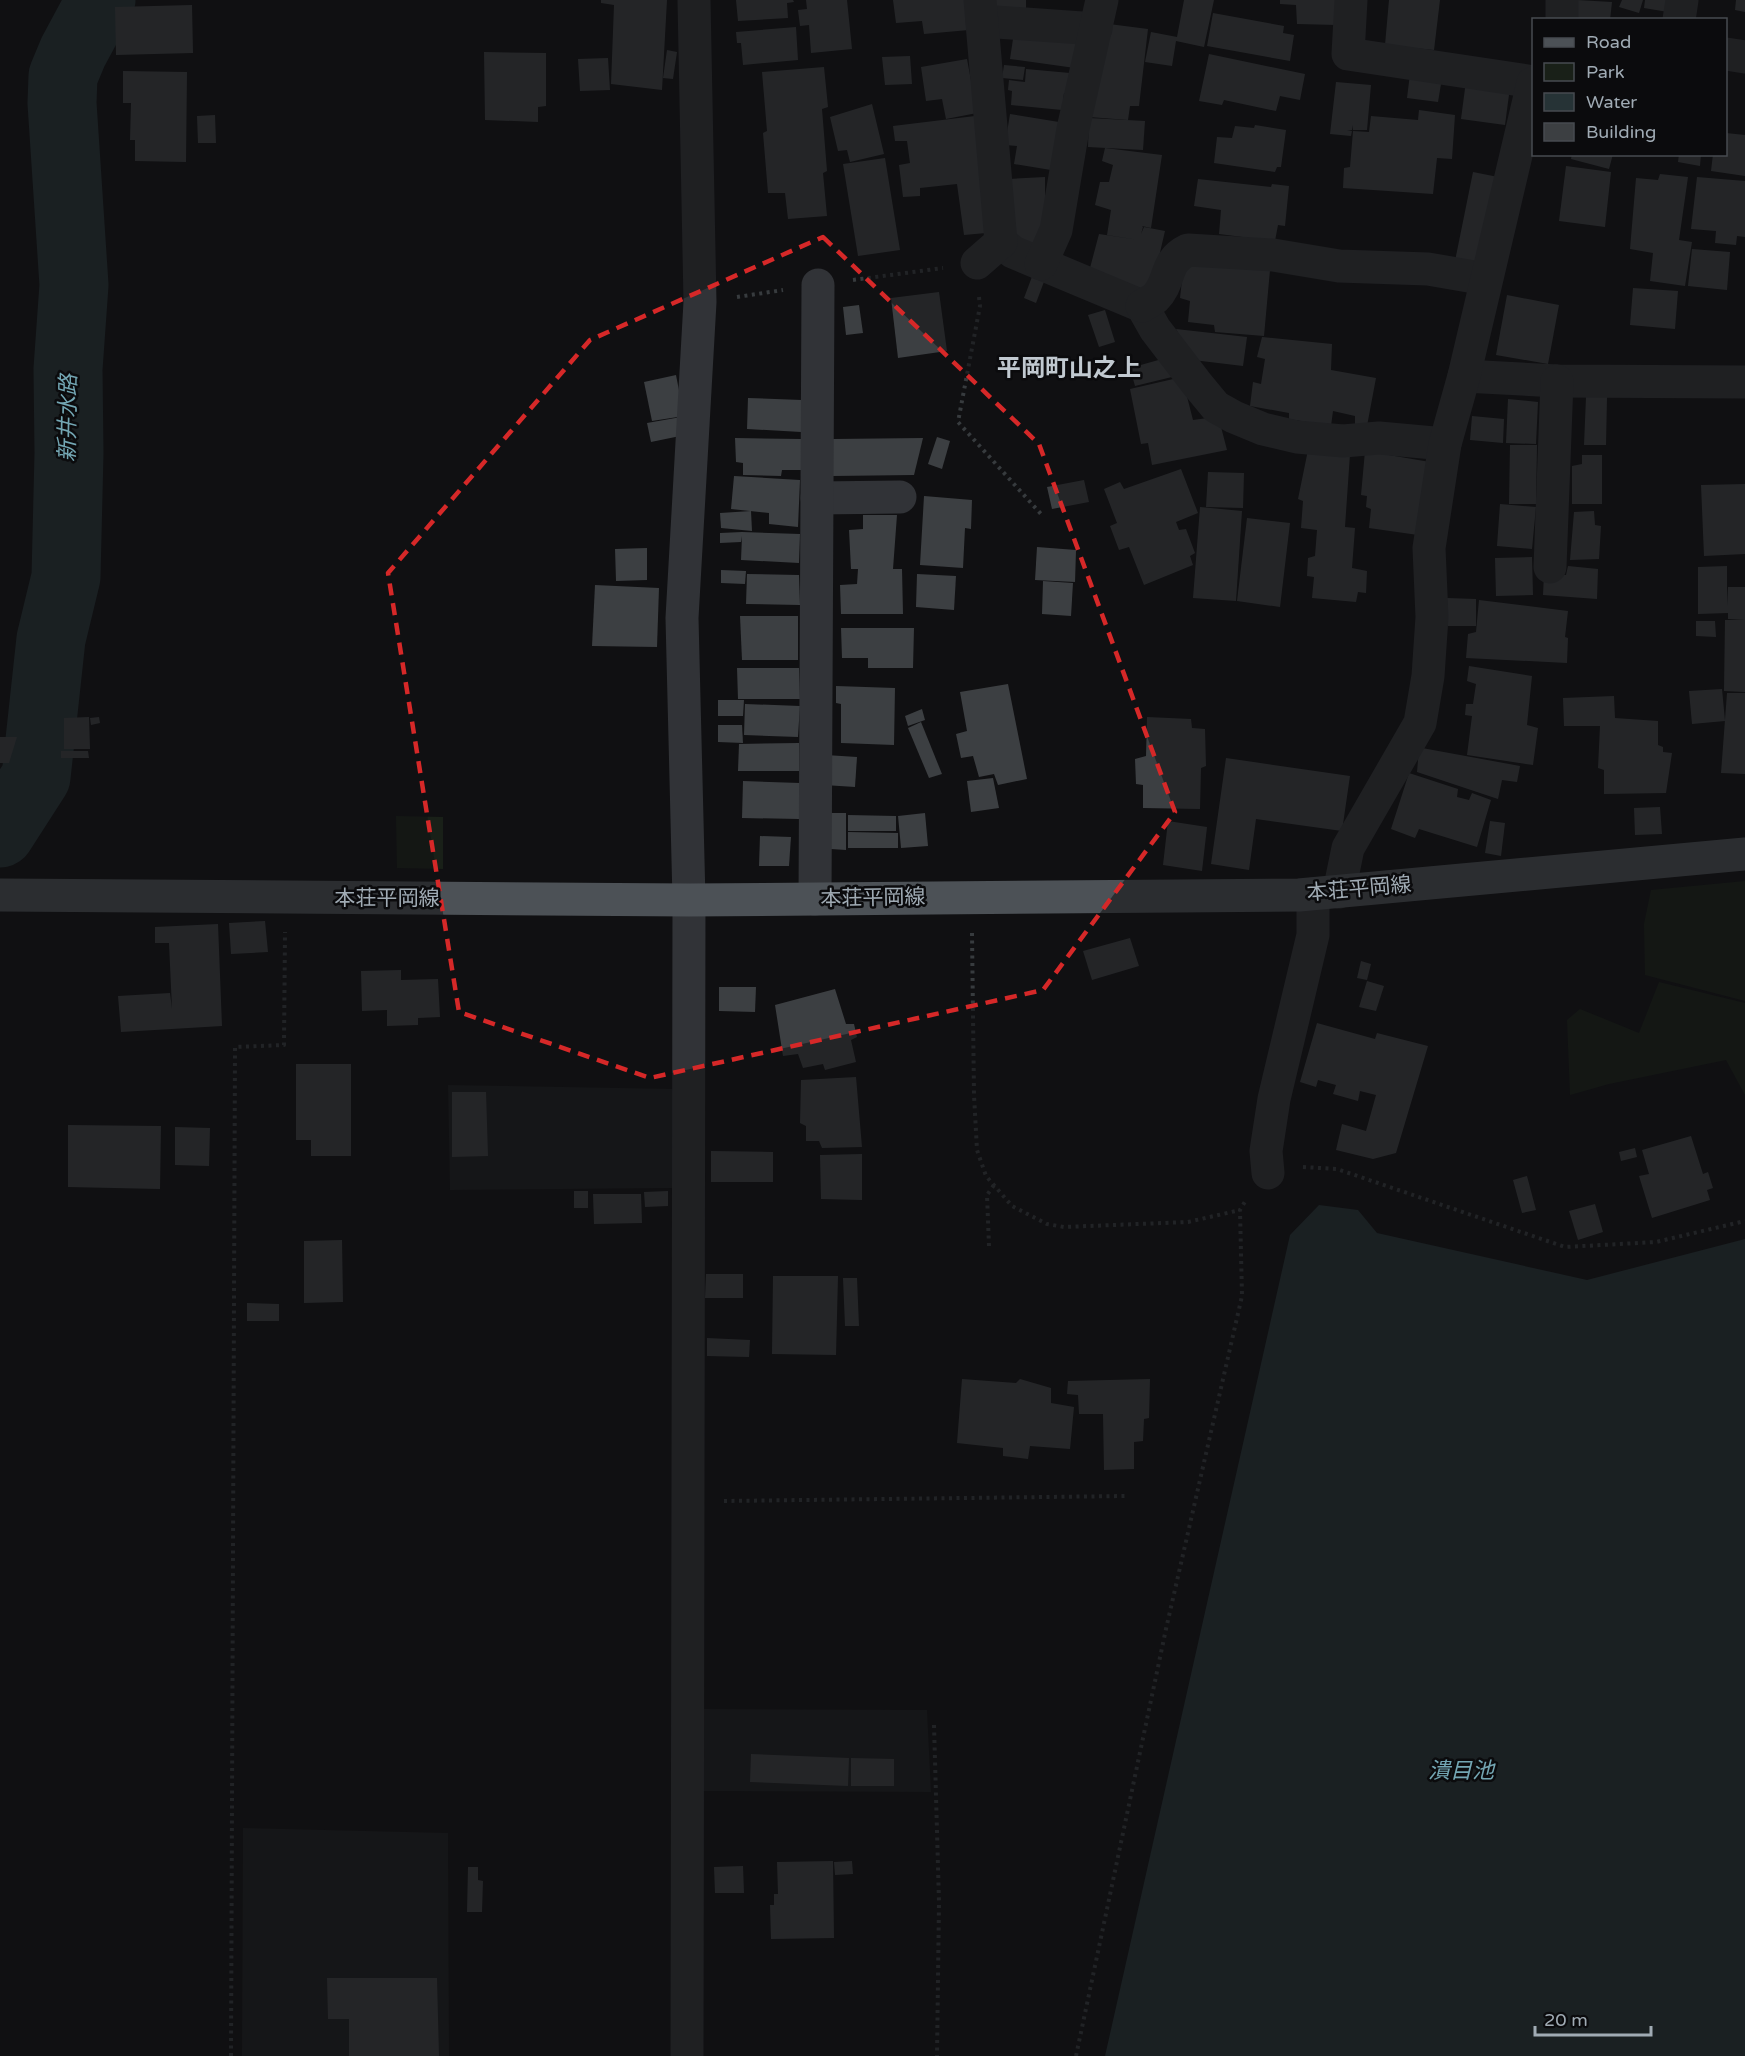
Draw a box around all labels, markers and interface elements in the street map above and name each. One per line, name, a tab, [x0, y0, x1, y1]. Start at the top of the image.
legend	[1532, 18, 1727, 156]
text: Road	[1586, 31, 1631, 53]
text: Park	[1586, 61, 1625, 83]
text: Water	[1586, 91, 1637, 113]
text: Building	[1586, 121, 1656, 143]
district label: 平岡町山之上	[997, 354, 1141, 383]
water label: 新井水路	[54, 372, 82, 462]
street label: 本荘平岡線	[1306, 872, 1412, 906]
street label: 本荘平岡線	[820, 885, 926, 911]
street label: 本荘平岡線	[335, 886, 440, 911]
water label: 潰目池	[1428, 1758, 1496, 1784]
scale bar	[1535, 1999, 1650, 2037]
text: 20 m	[1544, 2009, 1588, 2031]

